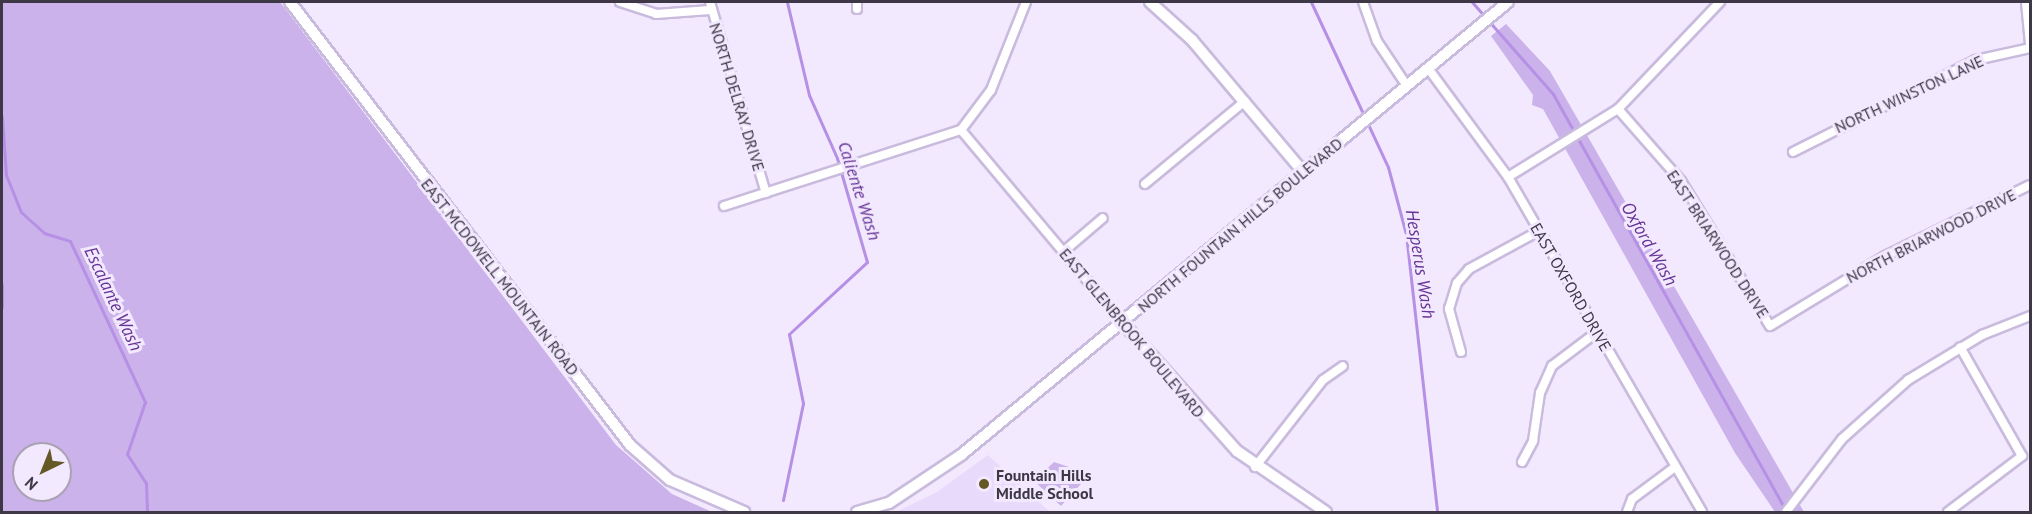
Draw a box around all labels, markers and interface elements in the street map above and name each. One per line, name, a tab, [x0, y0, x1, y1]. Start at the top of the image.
street label: NORTH DELRAY DRIVE	[705, 20, 769, 174]
street label: NORTH WINSTON LANE	[1831, 51, 1987, 137]
street label: NORTH FOUNTAIN HILLS BOULEVARD	[1134, 134, 1346, 316]
water label: Caliente Wash	[833, 139, 885, 243]
street label: EAST BRIARWOOD DRIVE	[1663, 166, 1773, 322]
street label: EAST MCDOWELL MOUNTAIN ROAD	[417, 174, 583, 380]
street label: NORTH BRIARWOOD DRIVE	[1843, 185, 2019, 287]
water label: Oxford Wash	[1616, 198, 1682, 290]
water label: Hesperus Wash	[1401, 208, 1439, 320]
street label: EAST OXFORD DRIVE	[1526, 219, 1616, 355]
water label: Escalante Wash	[79, 243, 147, 355]
street label: EAST GLENBROOK BOULEVARD	[1055, 244, 1209, 422]
north arrow	[12, 442, 72, 502]
place label: Fountain Hills Middle School	[996, 465, 1093, 503]
text: N	[20, 473, 42, 495]
marker: Fountain Hills Middle School	[977, 477, 991, 491]

